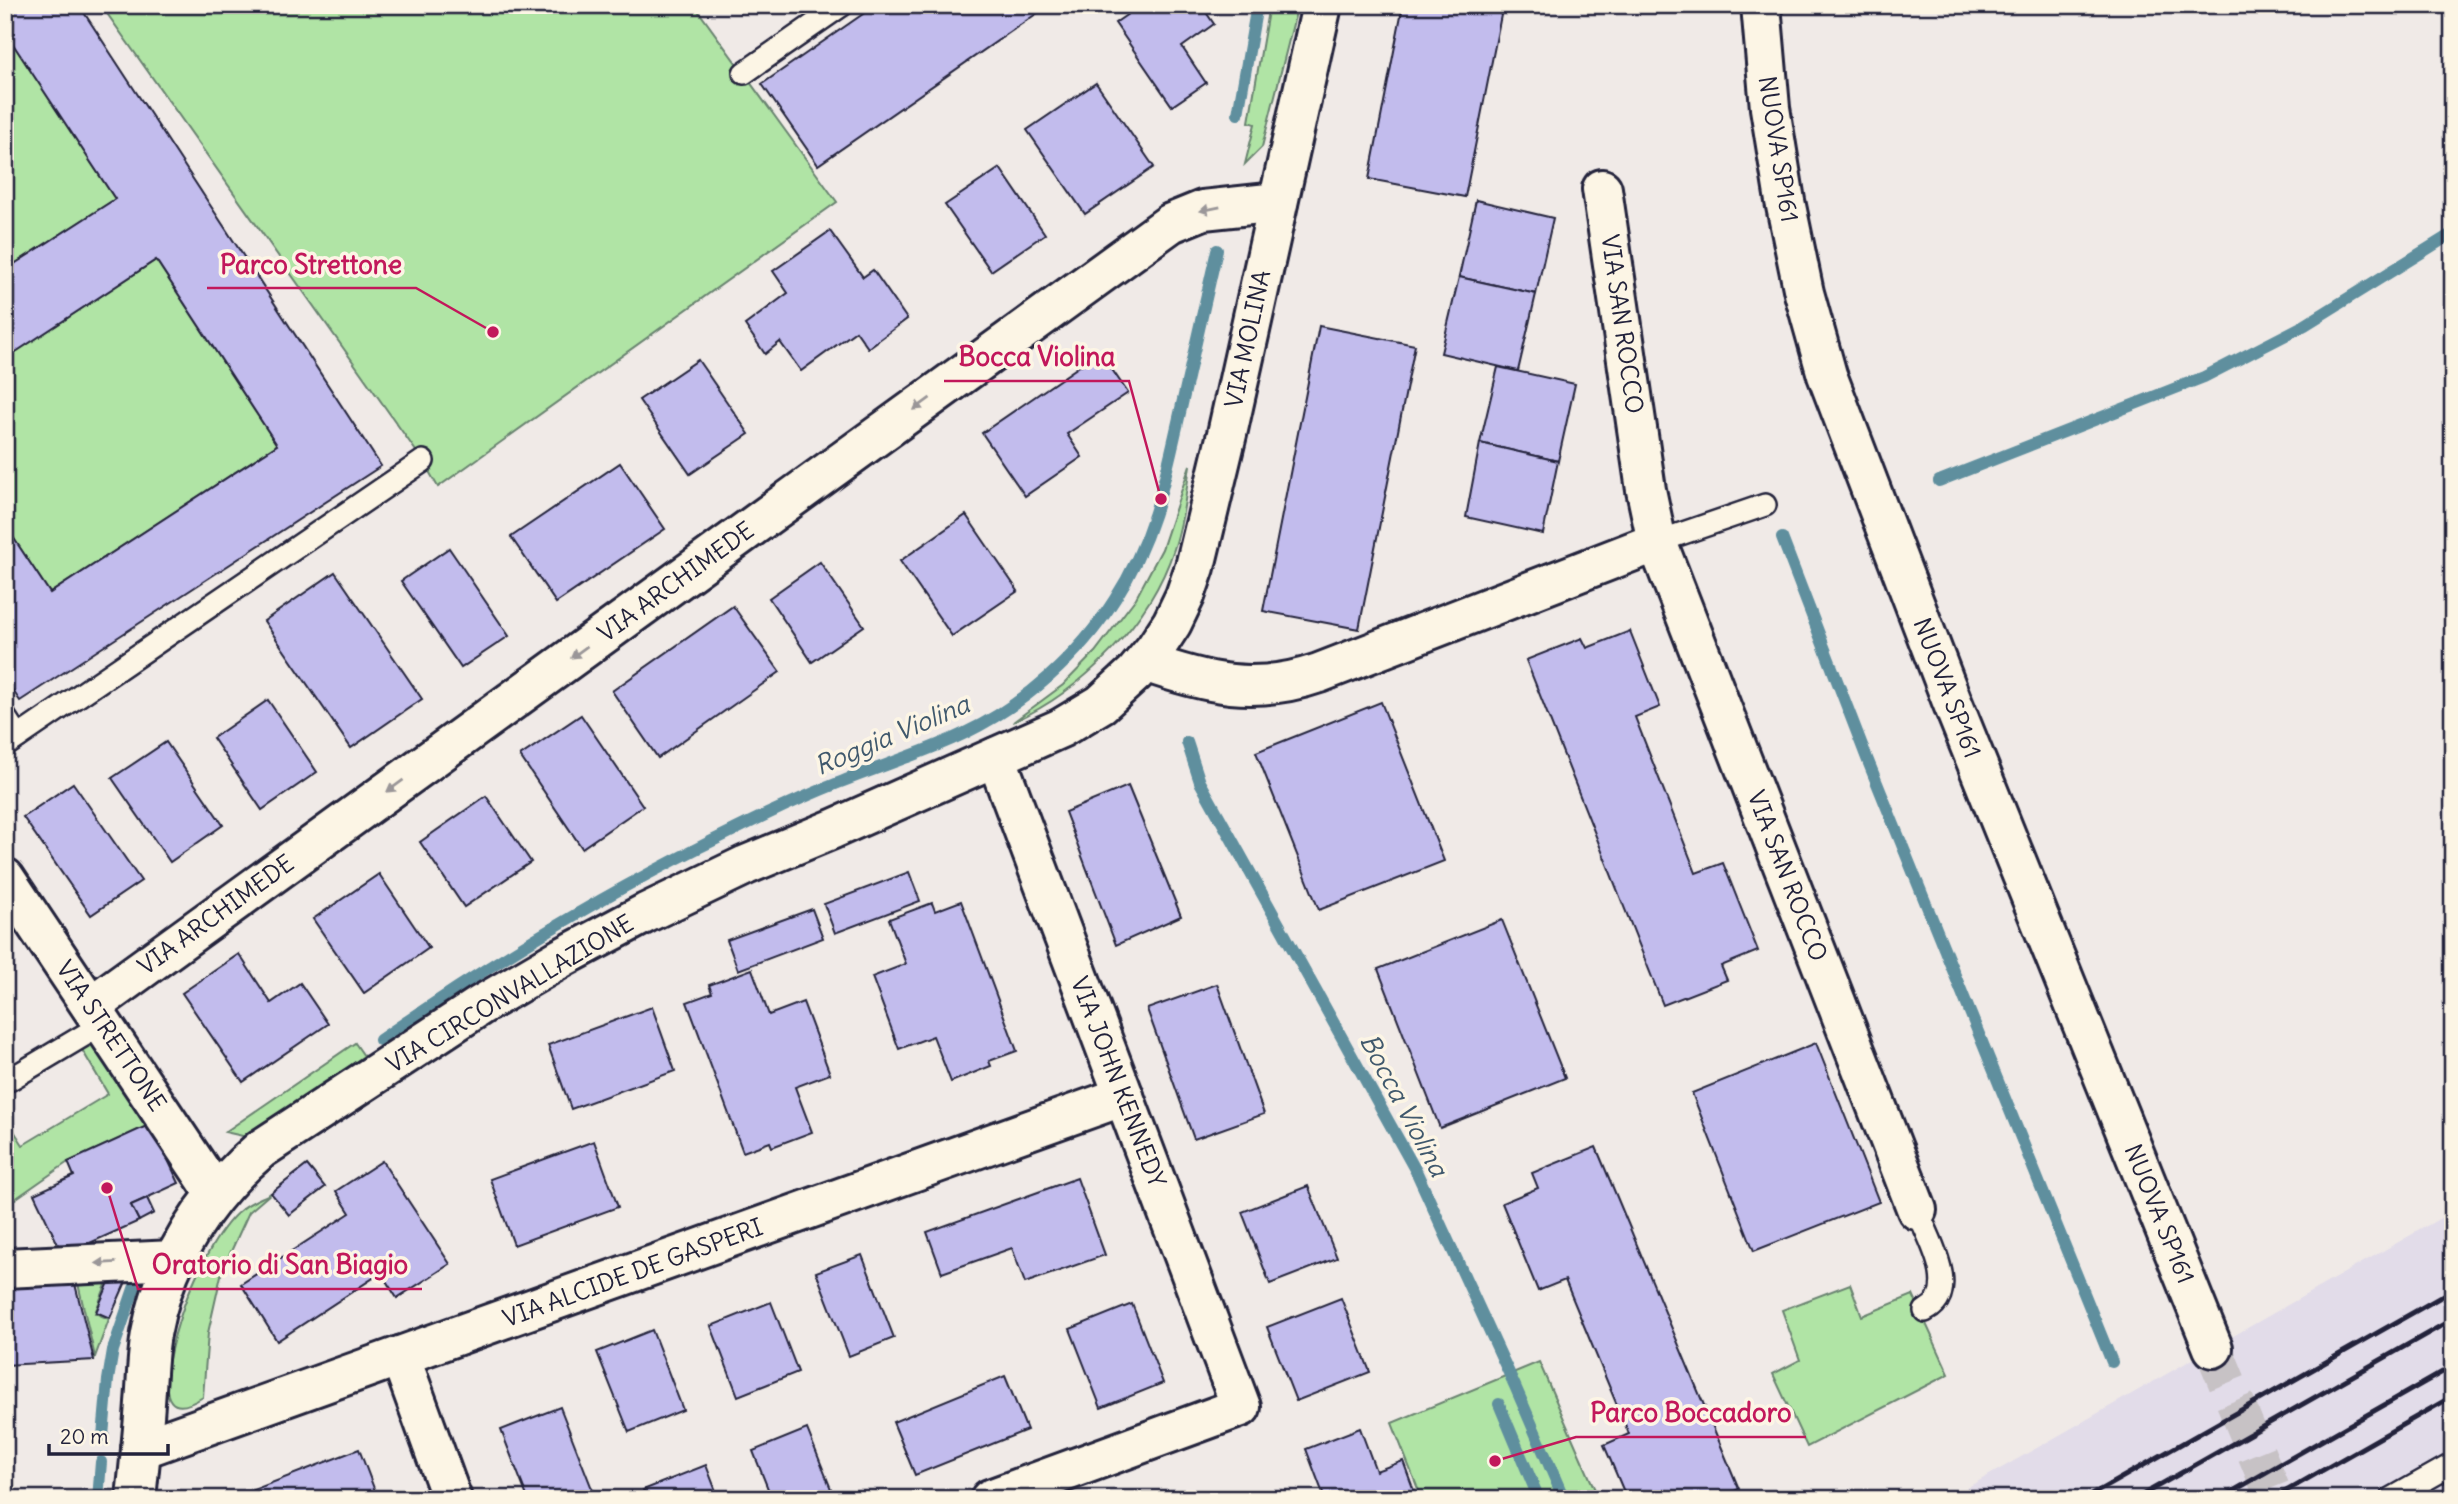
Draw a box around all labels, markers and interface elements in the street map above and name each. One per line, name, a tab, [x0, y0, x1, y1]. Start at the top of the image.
street label: NUOVA SP161	[1753, 74, 1805, 224]
one-way arrow	[1199, 204, 1221, 215]
street label: VIA SAN ROCCO	[1596, 232, 1650, 415]
callout: Parco Strettone	[207, 241, 416, 288]
text: Parco Strettone	[220, 248, 402, 281]
street label: VIA MOLINA	[1218, 267, 1276, 410]
callout: Bocca Violina	[944, 334, 1129, 381]
text: Bocca Violina	[959, 340, 1116, 373]
one-way arrow	[913, 397, 931, 411]
street label: VIA ARCHIMEDE	[592, 515, 759, 648]
street label: NUOVA SP161	[1907, 613, 1988, 762]
one-way arrow	[570, 645, 588, 659]
water label: Roggia Violina	[809, 687, 975, 782]
one-way arrow	[385, 779, 404, 793]
street label: VIA SAN ROCCO	[1742, 786, 1834, 965]
street label: VIA ARCHIMEDE	[132, 848, 299, 981]
street label: VIA CIRCONVALLAZIONE	[381, 907, 638, 1079]
street label: VIA STRETTONE	[50, 954, 173, 1117]
street label: VIA JOHN KENNEDY	[1065, 972, 1173, 1191]
water label: Bocca Violina	[1353, 1028, 1456, 1183]
street label: NUOVA SP161	[2118, 1140, 2201, 1288]
street label: VIA ALCIDE DE GASPERI	[499, 1211, 767, 1333]
callout: Oratorio di San Biagio	[138, 1242, 422, 1289]
text: Oratorio di San Biagio	[152, 1248, 408, 1281]
one-way arrow	[95, 1258, 117, 1269]
callout: Parco Boccadoro	[1576, 1390, 1806, 1437]
text: Parco Boccadoro	[1590, 1396, 1792, 1429]
scale bar	[49, 1413, 168, 1457]
text: 20 m	[60, 1423, 109, 1450]

